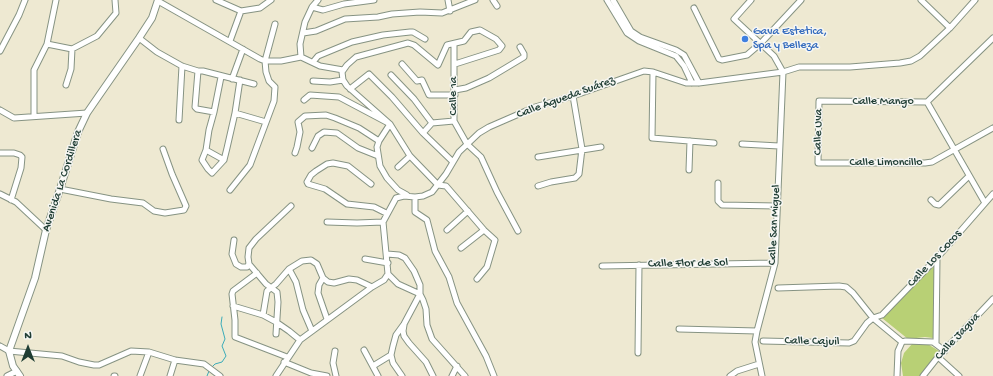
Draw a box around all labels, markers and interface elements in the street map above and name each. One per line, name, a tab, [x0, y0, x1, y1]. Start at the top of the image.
place label: Gava Estetica, Spa y Belleza	[753, 25, 827, 53]
marker: Gava Estetica, Spa y Belleza	[740, 34, 750, 44]
street label: Calle Águeda Suárez	[515, 74, 617, 122]
street label: Calle 1a	[447, 77, 461, 115]
street label: Calle Mango	[852, 95, 914, 109]
street label: Calle Uva	[811, 109, 827, 155]
street label: Avenida La Cordillera	[40, 128, 86, 234]
street label: Calle Limoncillo	[849, 156, 923, 170]
street label: Calle San Miguel	[766, 184, 784, 266]
street label: Calle Los Cocos	[905, 227, 965, 291]
street label: Calle Flor de Sol	[648, 256, 728, 272]
street label: Calle Jagua	[932, 310, 984, 364]
north arrow	[8, 328, 48, 368]
text: N	[24, 330, 32, 342]
street label: Calle Cajuil	[784, 334, 840, 350]

